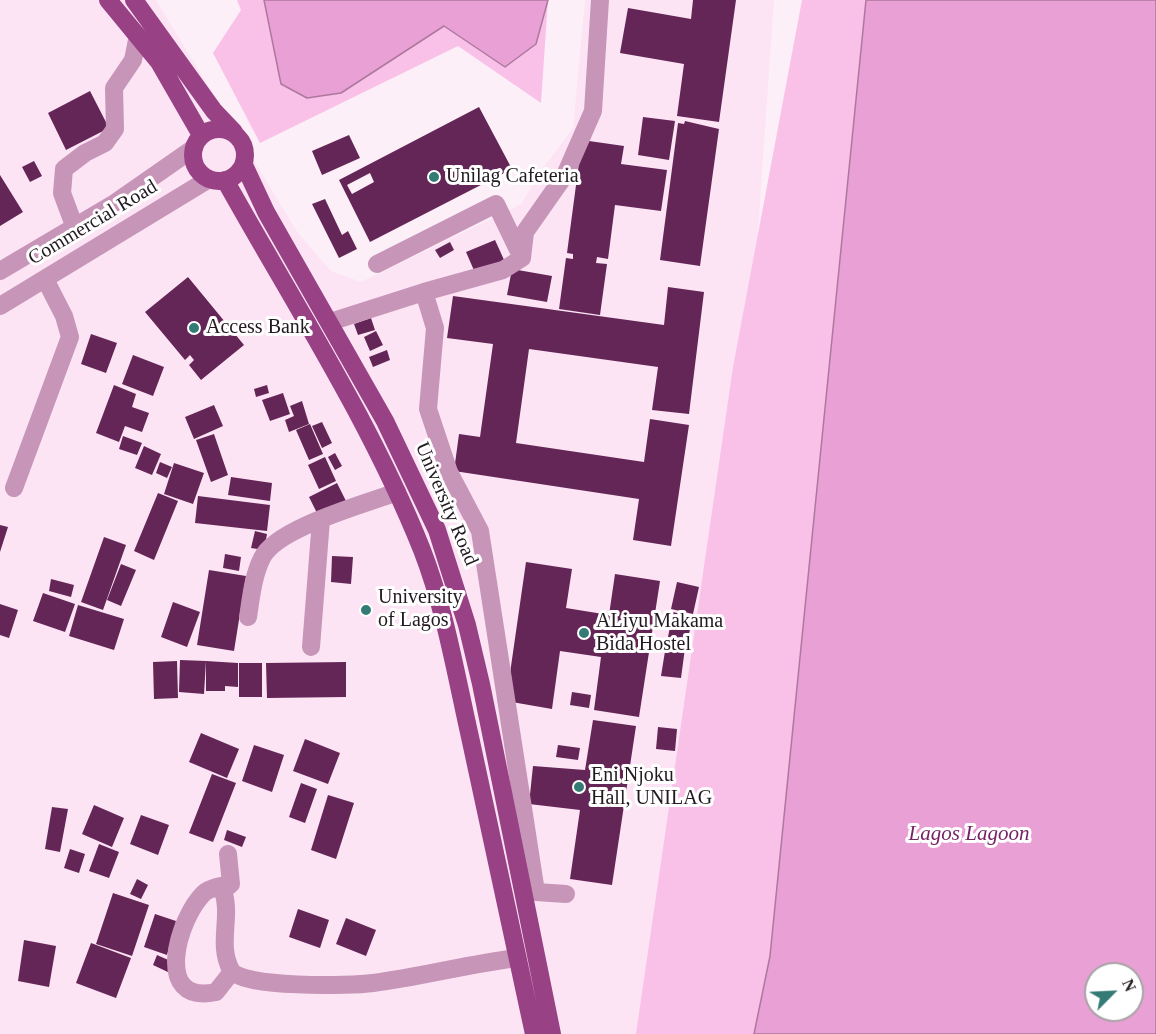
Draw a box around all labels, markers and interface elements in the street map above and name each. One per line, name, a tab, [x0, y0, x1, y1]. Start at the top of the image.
place label: Unilag Cafeteria	[446, 165, 579, 189]
marker: Unilag Cafeteria	[427, 170, 441, 184]
street label: Commercial Road	[24, 175, 162, 271]
place label: Access Bank	[206, 316, 310, 340]
marker: Access Bank	[187, 321, 201, 335]
street label: University Road	[409, 439, 483, 569]
place label: University of Lagos	[378, 586, 462, 633]
marker: University of Lagos	[359, 603, 373, 617]
place label: ALiyu Makama Bida Hostel	[596, 610, 723, 657]
marker: ALiyu Makama Bida Hostel	[577, 626, 591, 640]
place label: Eni Njoku Hall, UNILAG	[591, 764, 712, 811]
marker: Eni Njoku Hall, UNILAG	[572, 780, 586, 794]
water label: Lagos Lagoon	[909, 821, 1029, 847]
north arrow	[1084, 962, 1144, 1022]
text: N	[1119, 977, 1139, 994]

